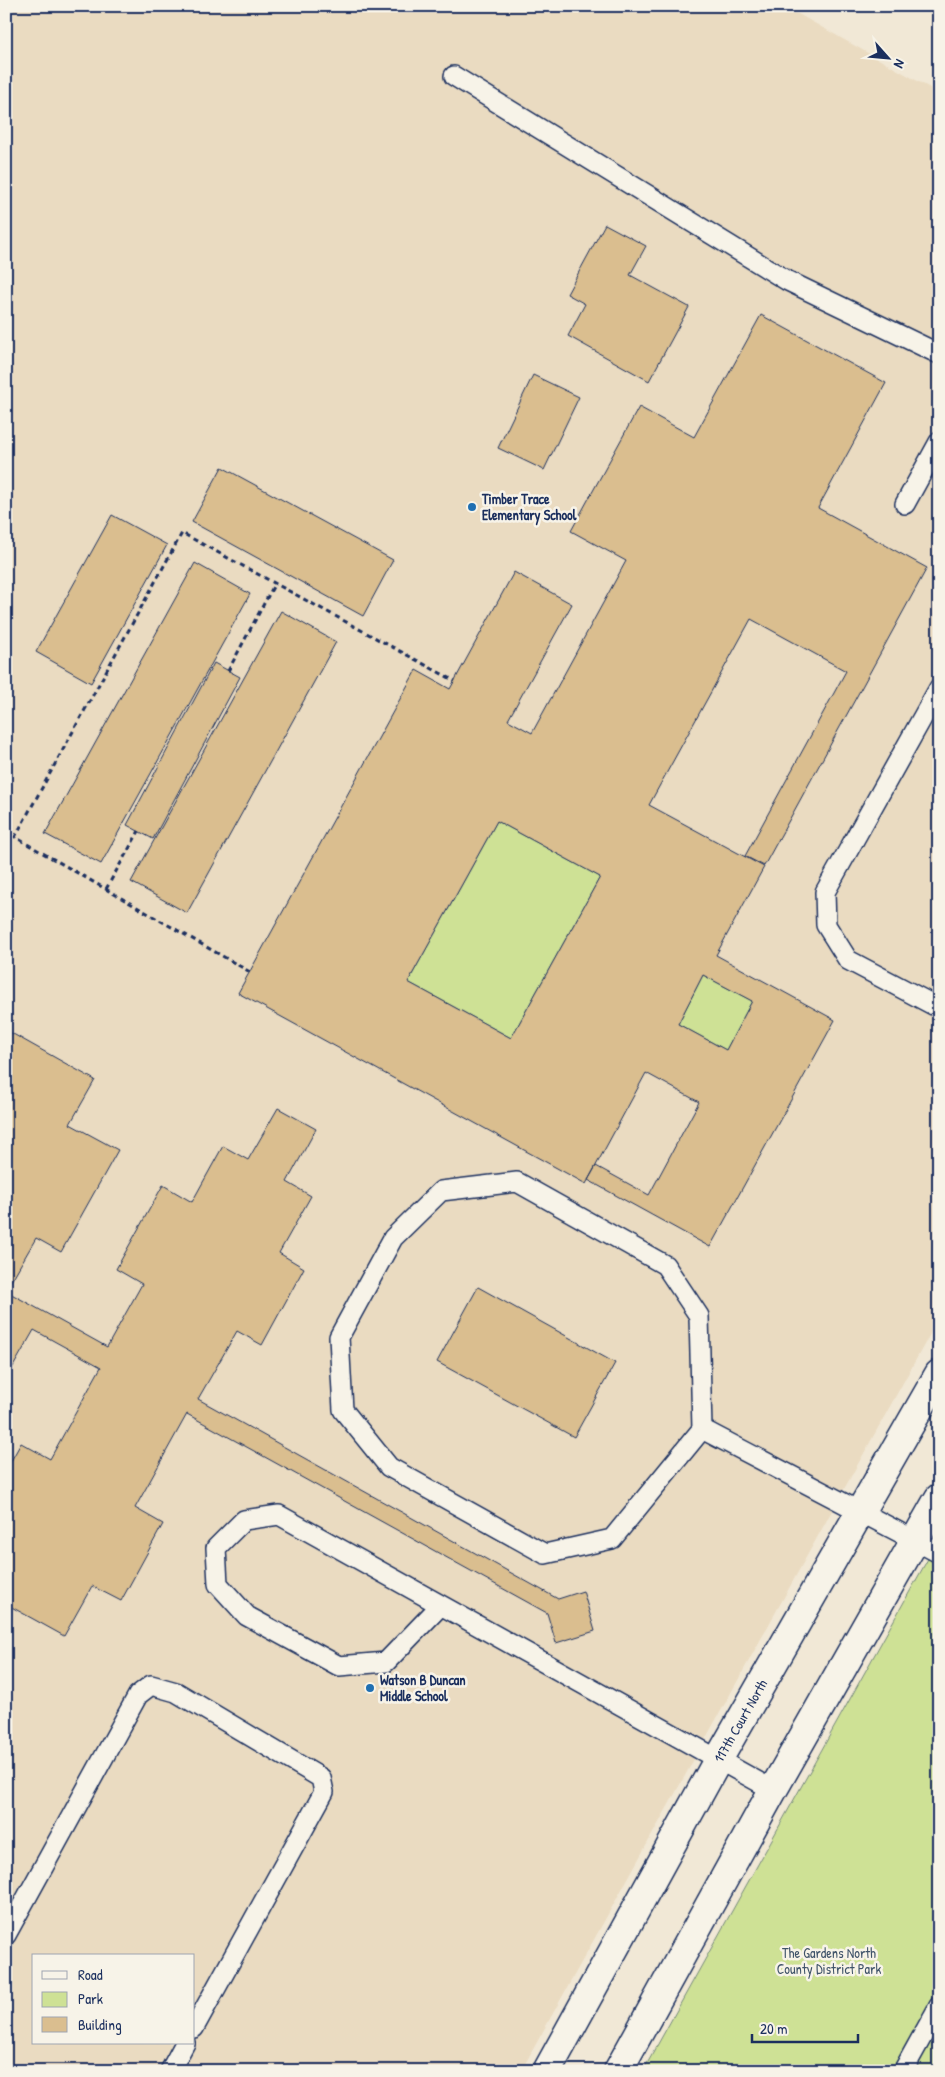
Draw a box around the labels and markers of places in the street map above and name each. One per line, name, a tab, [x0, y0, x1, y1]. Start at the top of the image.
place label: Timber Trace Elementary School	[481, 489, 577, 526]
marker: Timber Trace Elementary School	[466, 501, 478, 513]
place label: Watson B Duncan Middle School	[380, 1670, 466, 1705]
marker: Watson B Duncan Middle School	[364, 1682, 376, 1694]

